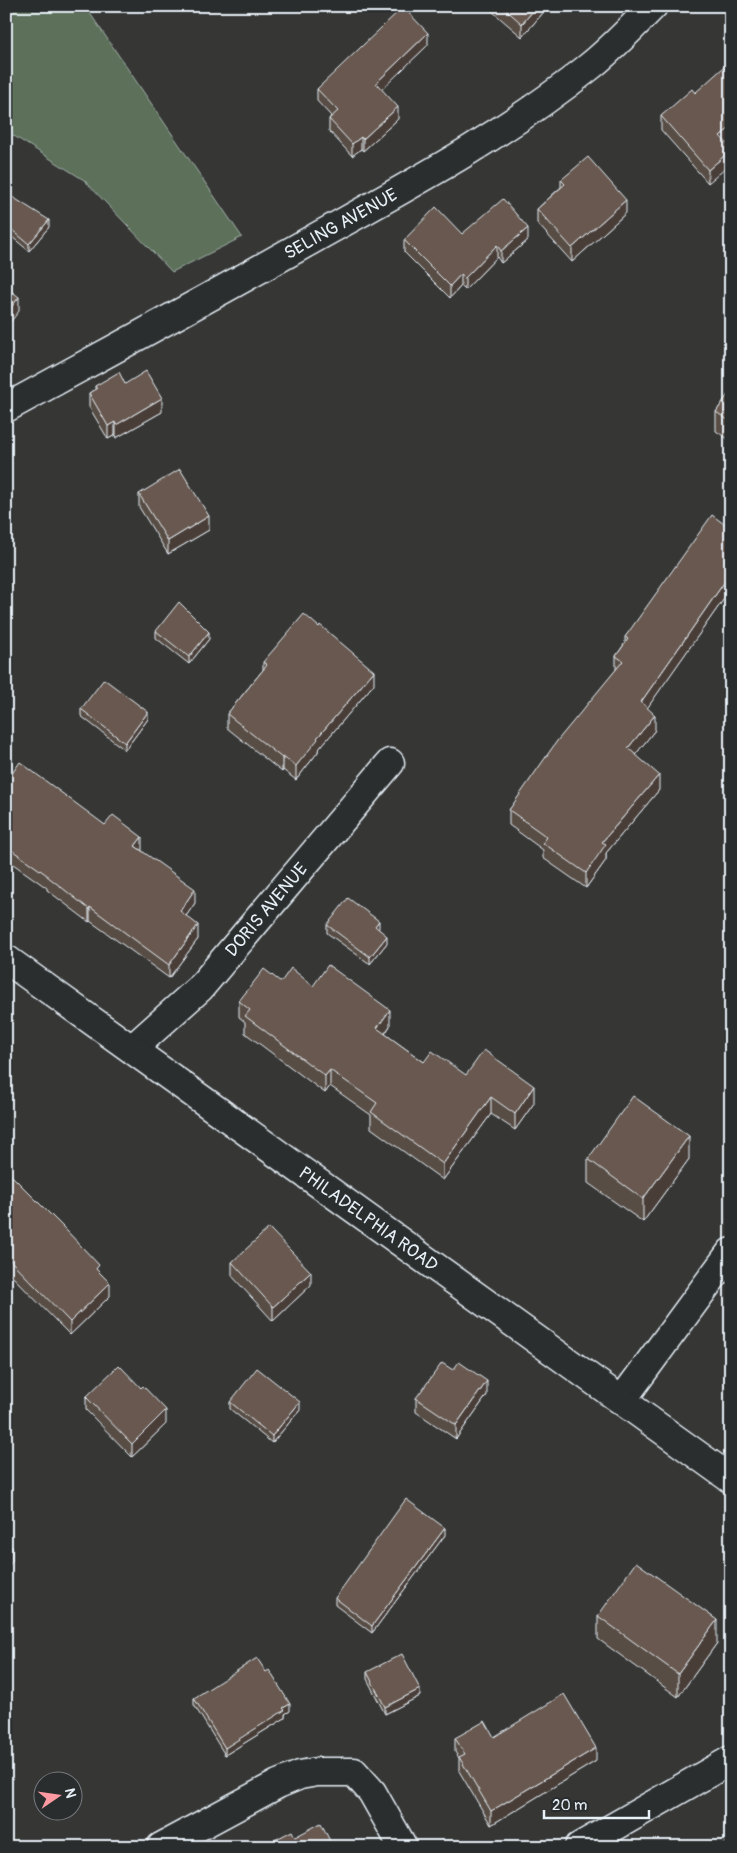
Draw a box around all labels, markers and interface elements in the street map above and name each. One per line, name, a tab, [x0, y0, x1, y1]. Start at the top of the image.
street label: SELING AVENUE	[280, 183, 402, 265]
street label: DORIS AVENUE	[220, 858, 313, 962]
street label: PHILADELPHIA ROAD	[294, 1162, 442, 1277]
north arrow	[32, 1770, 82, 1820]
text: N	[61, 1787, 80, 1800]
scale bar	[544, 1788, 650, 1820]
text: 20 m	[552, 1796, 587, 1815]

